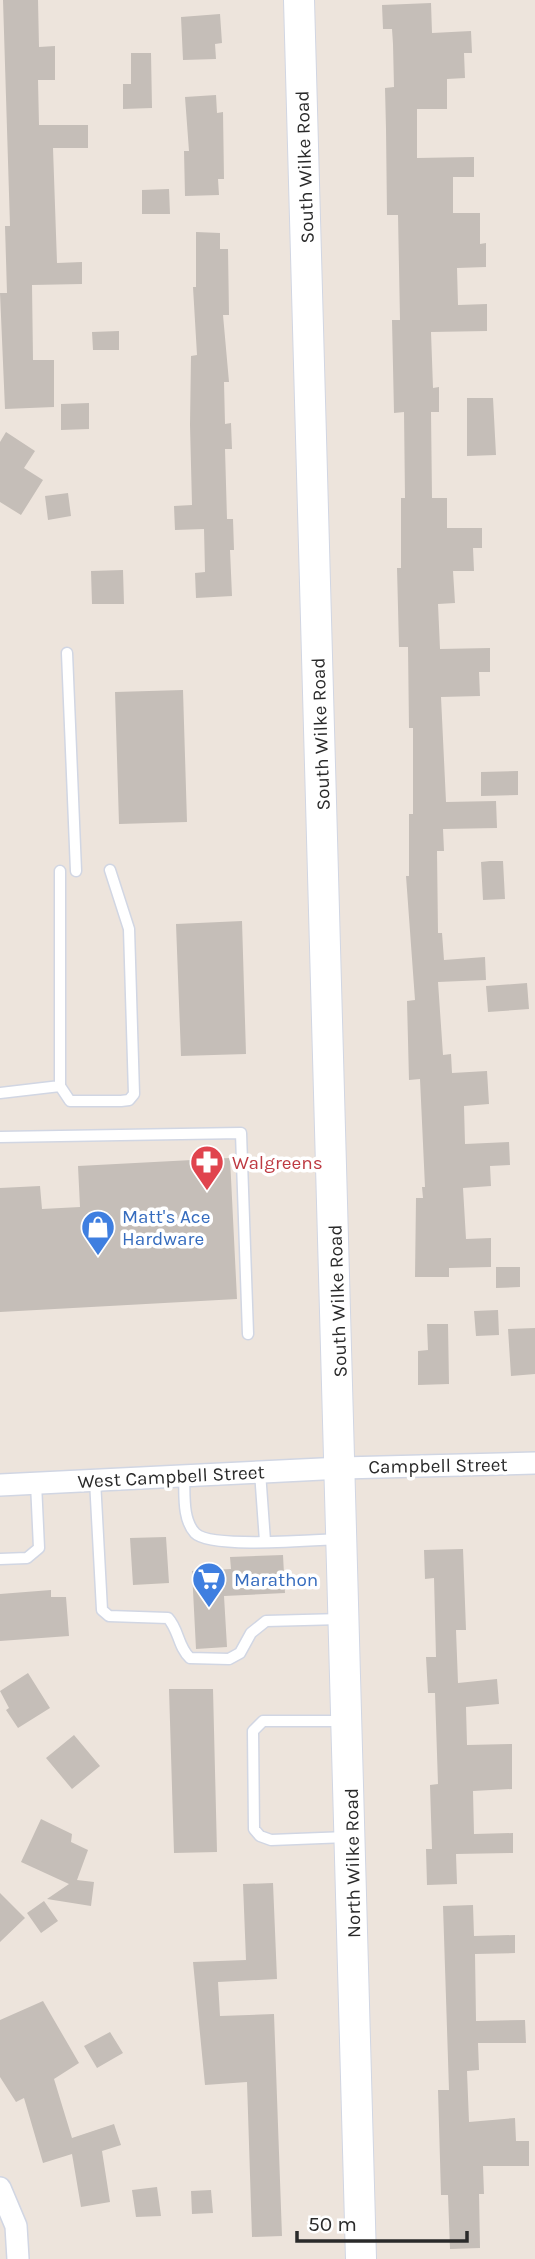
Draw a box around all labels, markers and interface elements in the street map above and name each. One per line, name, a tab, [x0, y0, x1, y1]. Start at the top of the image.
street label: South Wilke Road	[291, 90, 319, 244]
street label: South Wilke Road	[307, 657, 335, 811]
pharmacy icon: Walgreens	[188, 1143, 226, 1192]
place label: Walgreens	[232, 1152, 323, 1174]
place label: Matt's Ace Hardware	[122, 1206, 210, 1250]
shop icon: Matt's Ace Hardware	[79, 1208, 117, 1257]
street label: South Wilke Road	[324, 1224, 352, 1378]
street label: Campbell Street	[368, 1454, 508, 1478]
street label: West Campbell Street	[77, 1461, 265, 1493]
supermarket icon: Marathon	[190, 1560, 228, 1609]
place label: Marathon	[234, 1569, 318, 1591]
street label: North Wilke Road	[341, 1788, 365, 1938]
scale bar	[297, 2200, 467, 2244]
text: 50 m	[308, 2212, 357, 2236]

